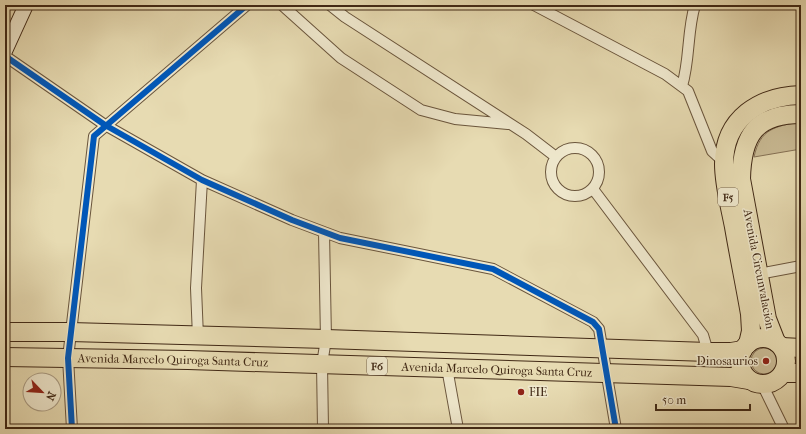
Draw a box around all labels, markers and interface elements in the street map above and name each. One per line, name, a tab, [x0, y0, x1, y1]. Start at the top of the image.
road number: F5	[718, 188, 738, 206]
street label: Avenida Circunvalación	[740, 207, 777, 330]
street label: Avenida Marcelo Quiroga Santa Cruz	[76, 351, 269, 370]
place label: Dinosaurios	[697, 354, 759, 368]
marker: Dinosaurios	[761, 356, 771, 366]
road number: F6	[367, 357, 387, 375]
street label: Avenida Marcelo Quiroga Santa Cruz	[400, 360, 593, 380]
north arrow	[22, 372, 62, 412]
place label: FIE	[529, 385, 547, 399]
scale bar	[656, 386, 750, 412]
marker: FIE	[516, 387, 526, 397]
text: N	[43, 389, 58, 403]
text: 50 m	[662, 393, 686, 407]

